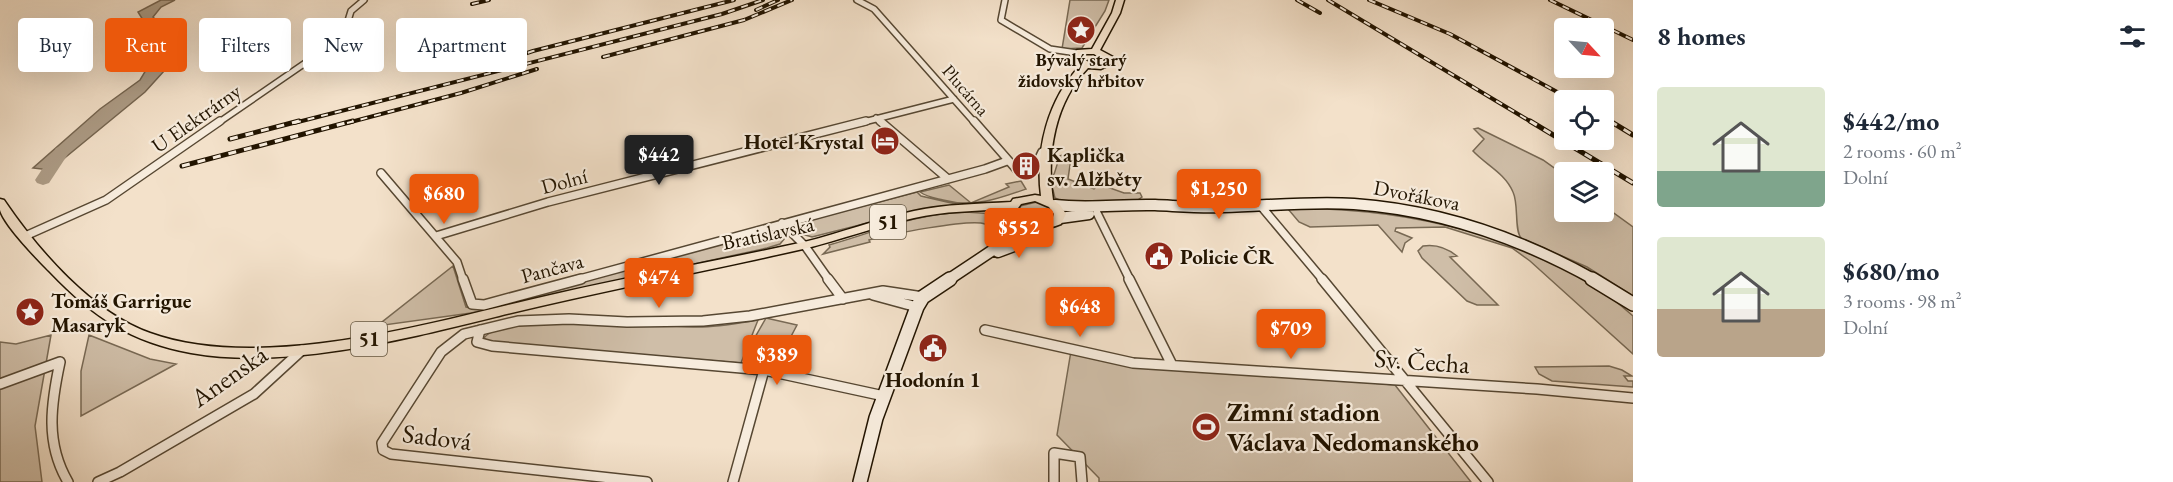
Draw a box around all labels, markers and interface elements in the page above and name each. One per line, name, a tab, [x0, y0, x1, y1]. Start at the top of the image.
place icon: Bývalý starý židovský hřbitov	[1065, 14, 1097, 46]
chip: Buy	[18, 18, 93, 72]
chip: Rent	[105, 18, 187, 72]
chip: Filters	[199, 18, 291, 72]
chip: New	[303, 18, 384, 72]
chip: Apartment	[396, 18, 527, 72]
north arrow	[1554, 18, 1614, 78]
map controls	[1554, 18, 1614, 222]
text: 8 homes	[1657, 19, 1746, 53]
icon: filters	[2116, 20, 2149, 53]
place label: Bývalý starý židovský hřbitov	[1018, 48, 1144, 92]
street label: Plucárna	[937, 60, 995, 121]
street label: U Elektrárny	[146, 77, 247, 159]
button: locate	[1554, 90, 1614, 150]
text: $442/mo	[1843, 104, 1939, 138]
icon: home	[1705, 111, 1777, 183]
hotel icon: Hotel Krystal	[869, 125, 901, 157]
place label: Hotel Krystal	[744, 128, 864, 155]
pin: $442	[623, 135, 695, 186]
text: 2 rooms · 60 m²	[1843, 138, 1962, 164]
text: $442	[639, 141, 679, 167]
place label: Kaplička sv. Alžběty	[1047, 141, 1143, 192]
building icon: Kaplička sv. Alžběty	[1010, 150, 1042, 182]
street label: Dolní	[538, 162, 591, 200]
button: layers	[1554, 162, 1614, 222]
text: Dolní	[1843, 164, 1888, 190]
pin: $1,250	[1170, 169, 1268, 220]
street label: Dvořákova	[1371, 173, 1463, 217]
pin: $680	[408, 174, 480, 225]
text: $1,250	[1191, 175, 1247, 201]
text: $680	[424, 180, 464, 206]
road number: 51	[870, 205, 906, 239]
pin: $552	[983, 208, 1055, 259]
street label: Bratislavská	[719, 210, 817, 256]
text: $552	[999, 214, 1039, 240]
public building icon: Policie ČR	[1143, 240, 1175, 272]
place label: Policie ČR	[1180, 243, 1275, 270]
street label: Pančava	[518, 247, 587, 289]
text: $680/mo	[1843, 254, 1939, 288]
pin: $474	[623, 258, 695, 309]
icon: home	[1705, 261, 1777, 333]
text: $474	[639, 264, 679, 290]
place label: Tomáš Garrigue Masaryk	[51, 287, 192, 338]
pin: $648	[1044, 287, 1116, 338]
text: 3 rooms · 98 m²	[1843, 288, 1962, 314]
text: $648	[1060, 293, 1100, 319]
place icon: Tomáš Garrigue Masaryk	[14, 296, 46, 328]
pin: $709	[1255, 309, 1327, 360]
text: Dolní	[1843, 314, 1888, 340]
text: $709	[1271, 315, 1311, 341]
road number: 51	[351, 322, 387, 356]
public building icon: Hodonín 1	[917, 332, 949, 364]
pin: $389	[741, 335, 813, 386]
street label: Anenská	[183, 337, 275, 415]
text: $389	[757, 341, 797, 367]
street label: Sv. Čecha	[1373, 341, 1471, 381]
place label: Hodonín 1	[885, 366, 981, 393]
place label: Zimní stadion Václava Nedomanského	[1227, 395, 1479, 459]
sports icon: Zimní stadion Václava Nedomanského	[1190, 411, 1222, 443]
street label: Sadová	[400, 416, 474, 458]

